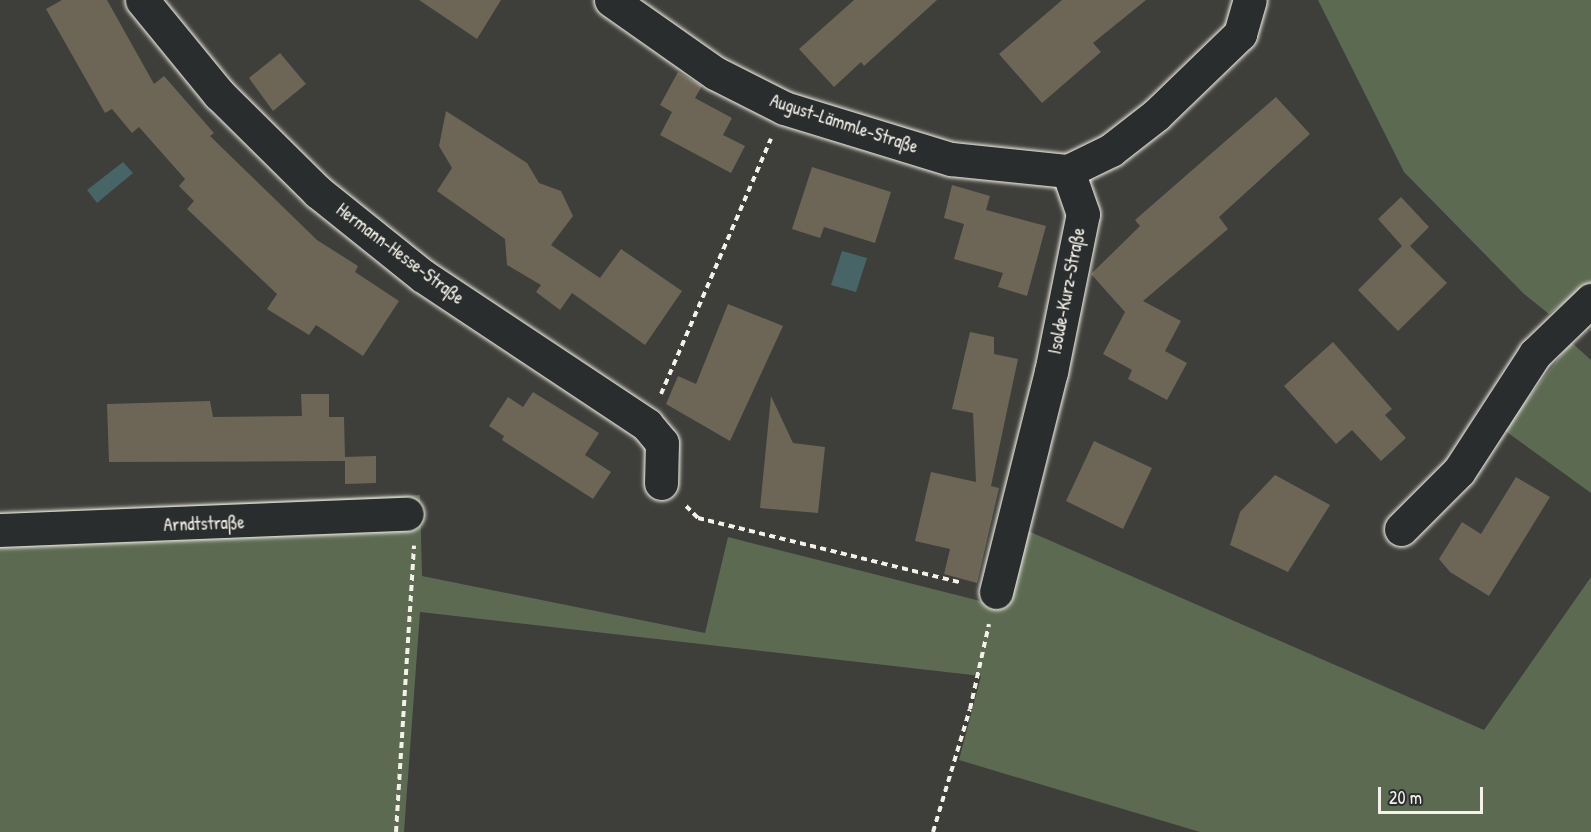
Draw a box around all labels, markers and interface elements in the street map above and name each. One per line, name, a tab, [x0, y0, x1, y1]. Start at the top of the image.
street label: August-Lämmle-Straße	[767, 90, 921, 158]
street label: Hermann-Hesse-Straße	[332, 199, 468, 309]
street label: Isolde-Kurz-Straße	[1044, 226, 1090, 356]
street label: Arndtstraße	[163, 512, 245, 536]
scale bar	[1381, 775, 1486, 813]
text: 20 m	[1389, 785, 1422, 810]

